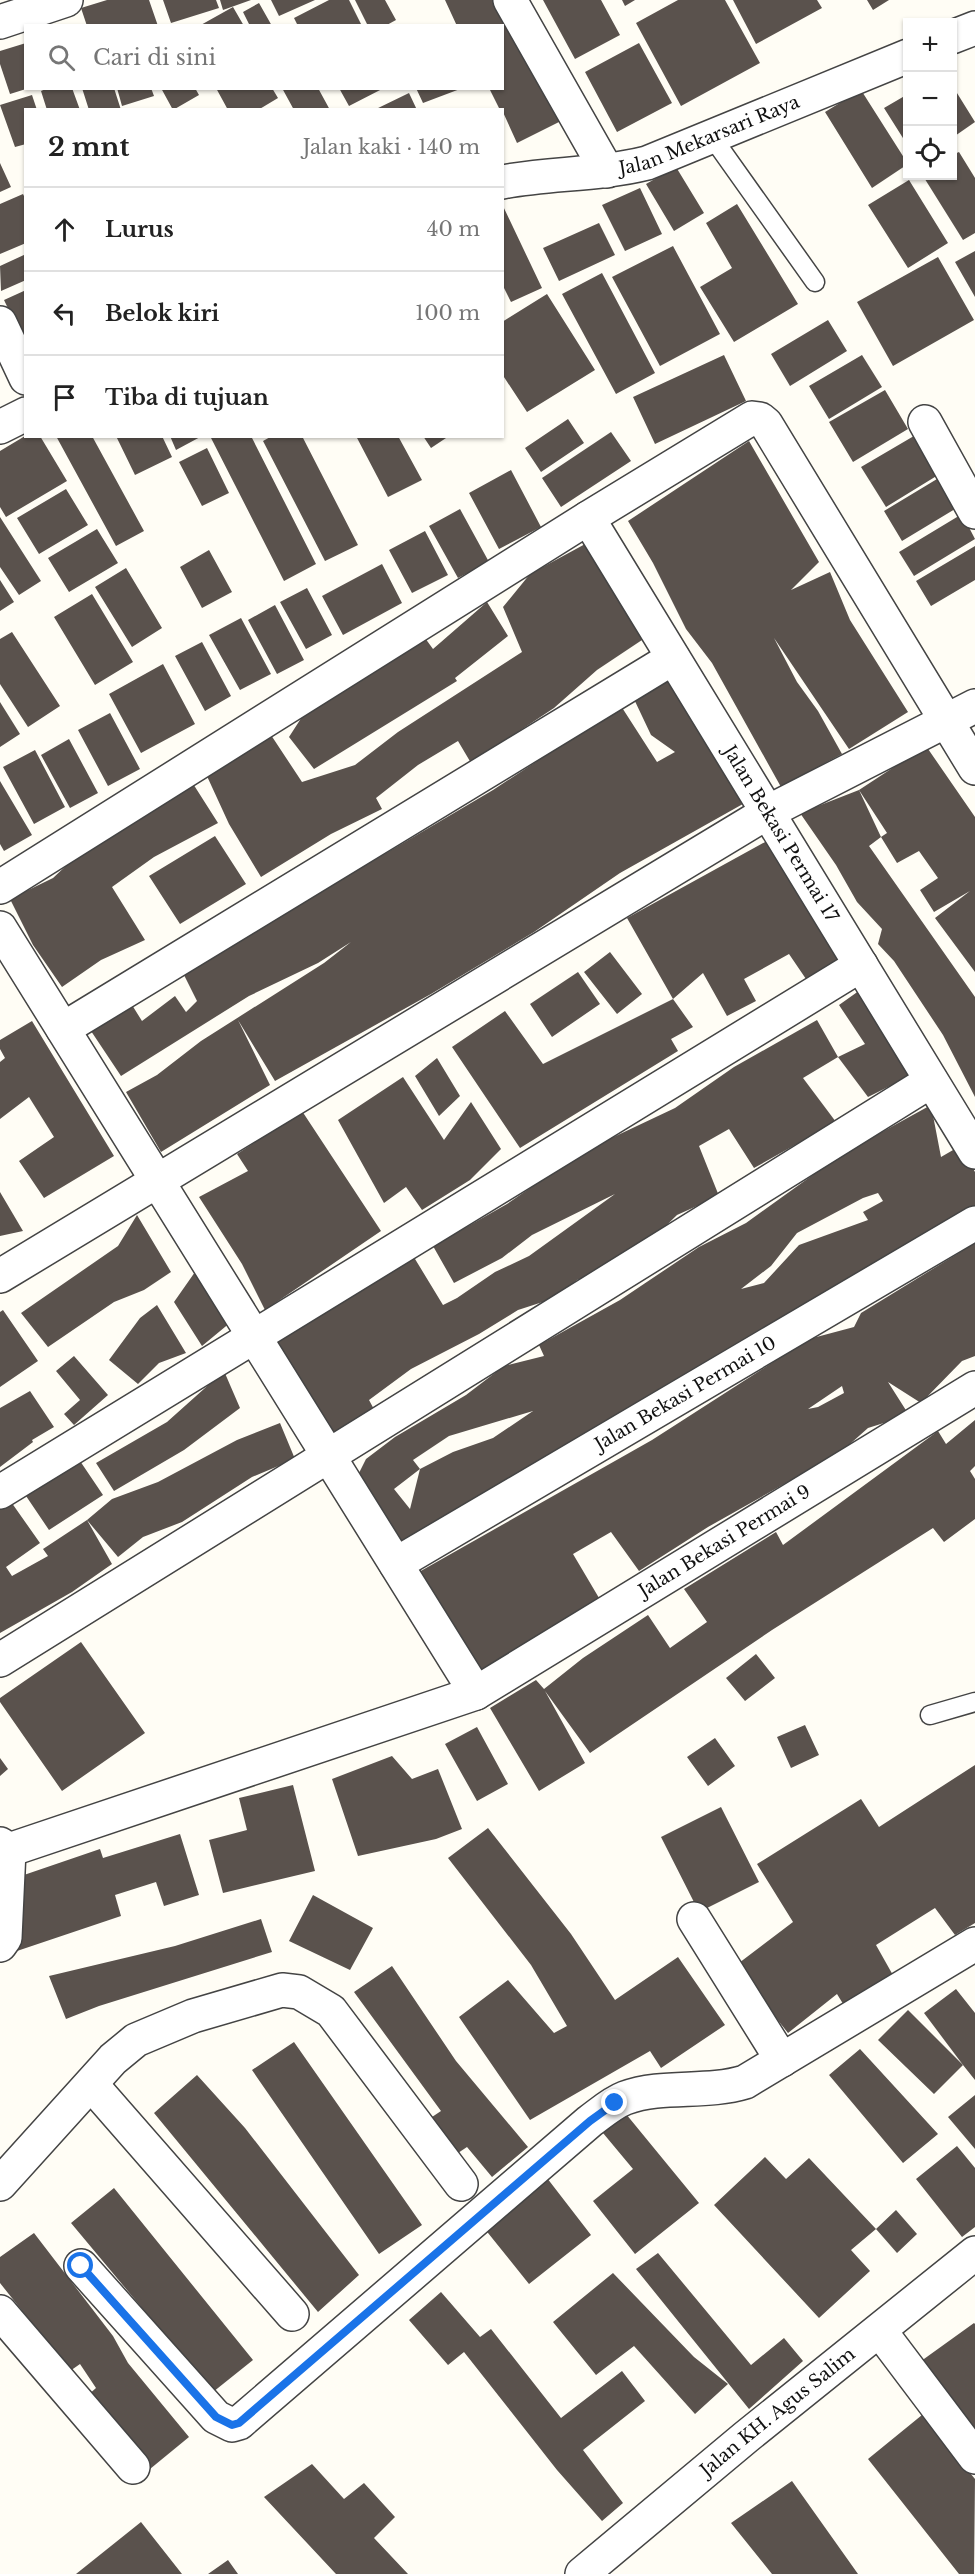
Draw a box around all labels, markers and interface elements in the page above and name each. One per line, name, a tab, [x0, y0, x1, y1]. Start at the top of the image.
map controls	[903, 18, 957, 180]
button: +	[903, 18, 957, 72]
search box	[24, 24, 504, 90]
icon: search	[45, 41, 78, 74]
text: Cari di sini	[93, 44, 216, 71]
button: −	[903, 72, 957, 126]
street label: Jalan Mekarsari Raya	[615, 91, 803, 180]
button: locate	[903, 126, 957, 180]
text: 2 mnt	[48, 131, 129, 163]
text: Jalan kaki · 140 m	[303, 135, 480, 159]
icon: ahead	[48, 213, 81, 246]
text: Lurus	[105, 216, 174, 243]
text: 40 m	[427, 217, 480, 241]
icon: left	[48, 297, 81, 330]
text: Belok kiri	[105, 300, 219, 327]
text: 100 m	[415, 301, 480, 325]
icon: arrive	[48, 381, 81, 414]
text: Tiba di tujuan	[105, 384, 269, 411]
street label: Jalan Bekasi Permai 17	[717, 740, 844, 927]
street label: Jalan Bekasi Permai 10	[589, 1332, 780, 1456]
street label: Jalan Bekasi Permai 9	[633, 1480, 815, 1603]
route end	[601, 2089, 627, 2115]
route start	[67, 2252, 93, 2278]
street label: Jalan KH. Agus Salim	[694, 2343, 859, 2483]

